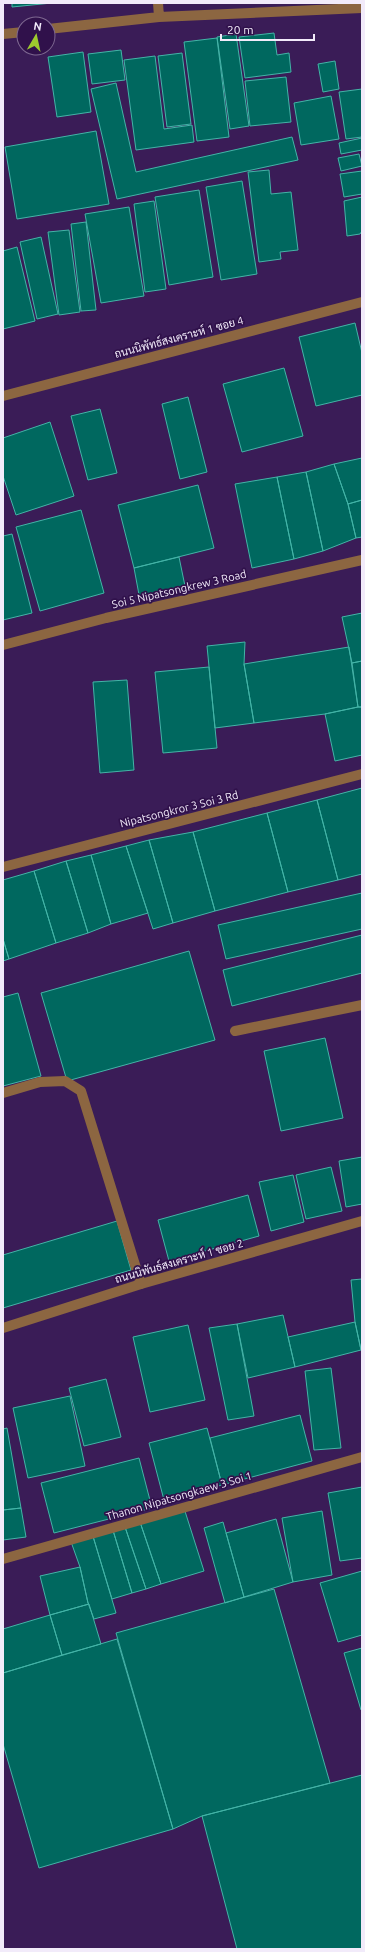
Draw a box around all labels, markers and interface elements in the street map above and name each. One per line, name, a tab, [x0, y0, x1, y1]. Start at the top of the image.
north arrow	[16, 16, 56, 56]
scale bar	[221, 16, 314, 42]
text: N	[33, 20, 43, 33]
text: 20 m	[227, 23, 254, 36]
street label: ถนนนิพัทธ์สงเคราะห์ 1 ซอย 4	[113, 312, 245, 360]
street label: Soi 5 Nipatsongkrew 3 Road	[111, 568, 247, 610]
street label: Nipatsongkror 3 Soi 3 Rd	[119, 788, 239, 830]
street label: ถนนนิพันธ์สงเคราะห์ 1 ซอย 2	[113, 1235, 244, 1285]
street label: Thanon Nipatsongkaew 3 Soi 1	[105, 1469, 253, 1523]

